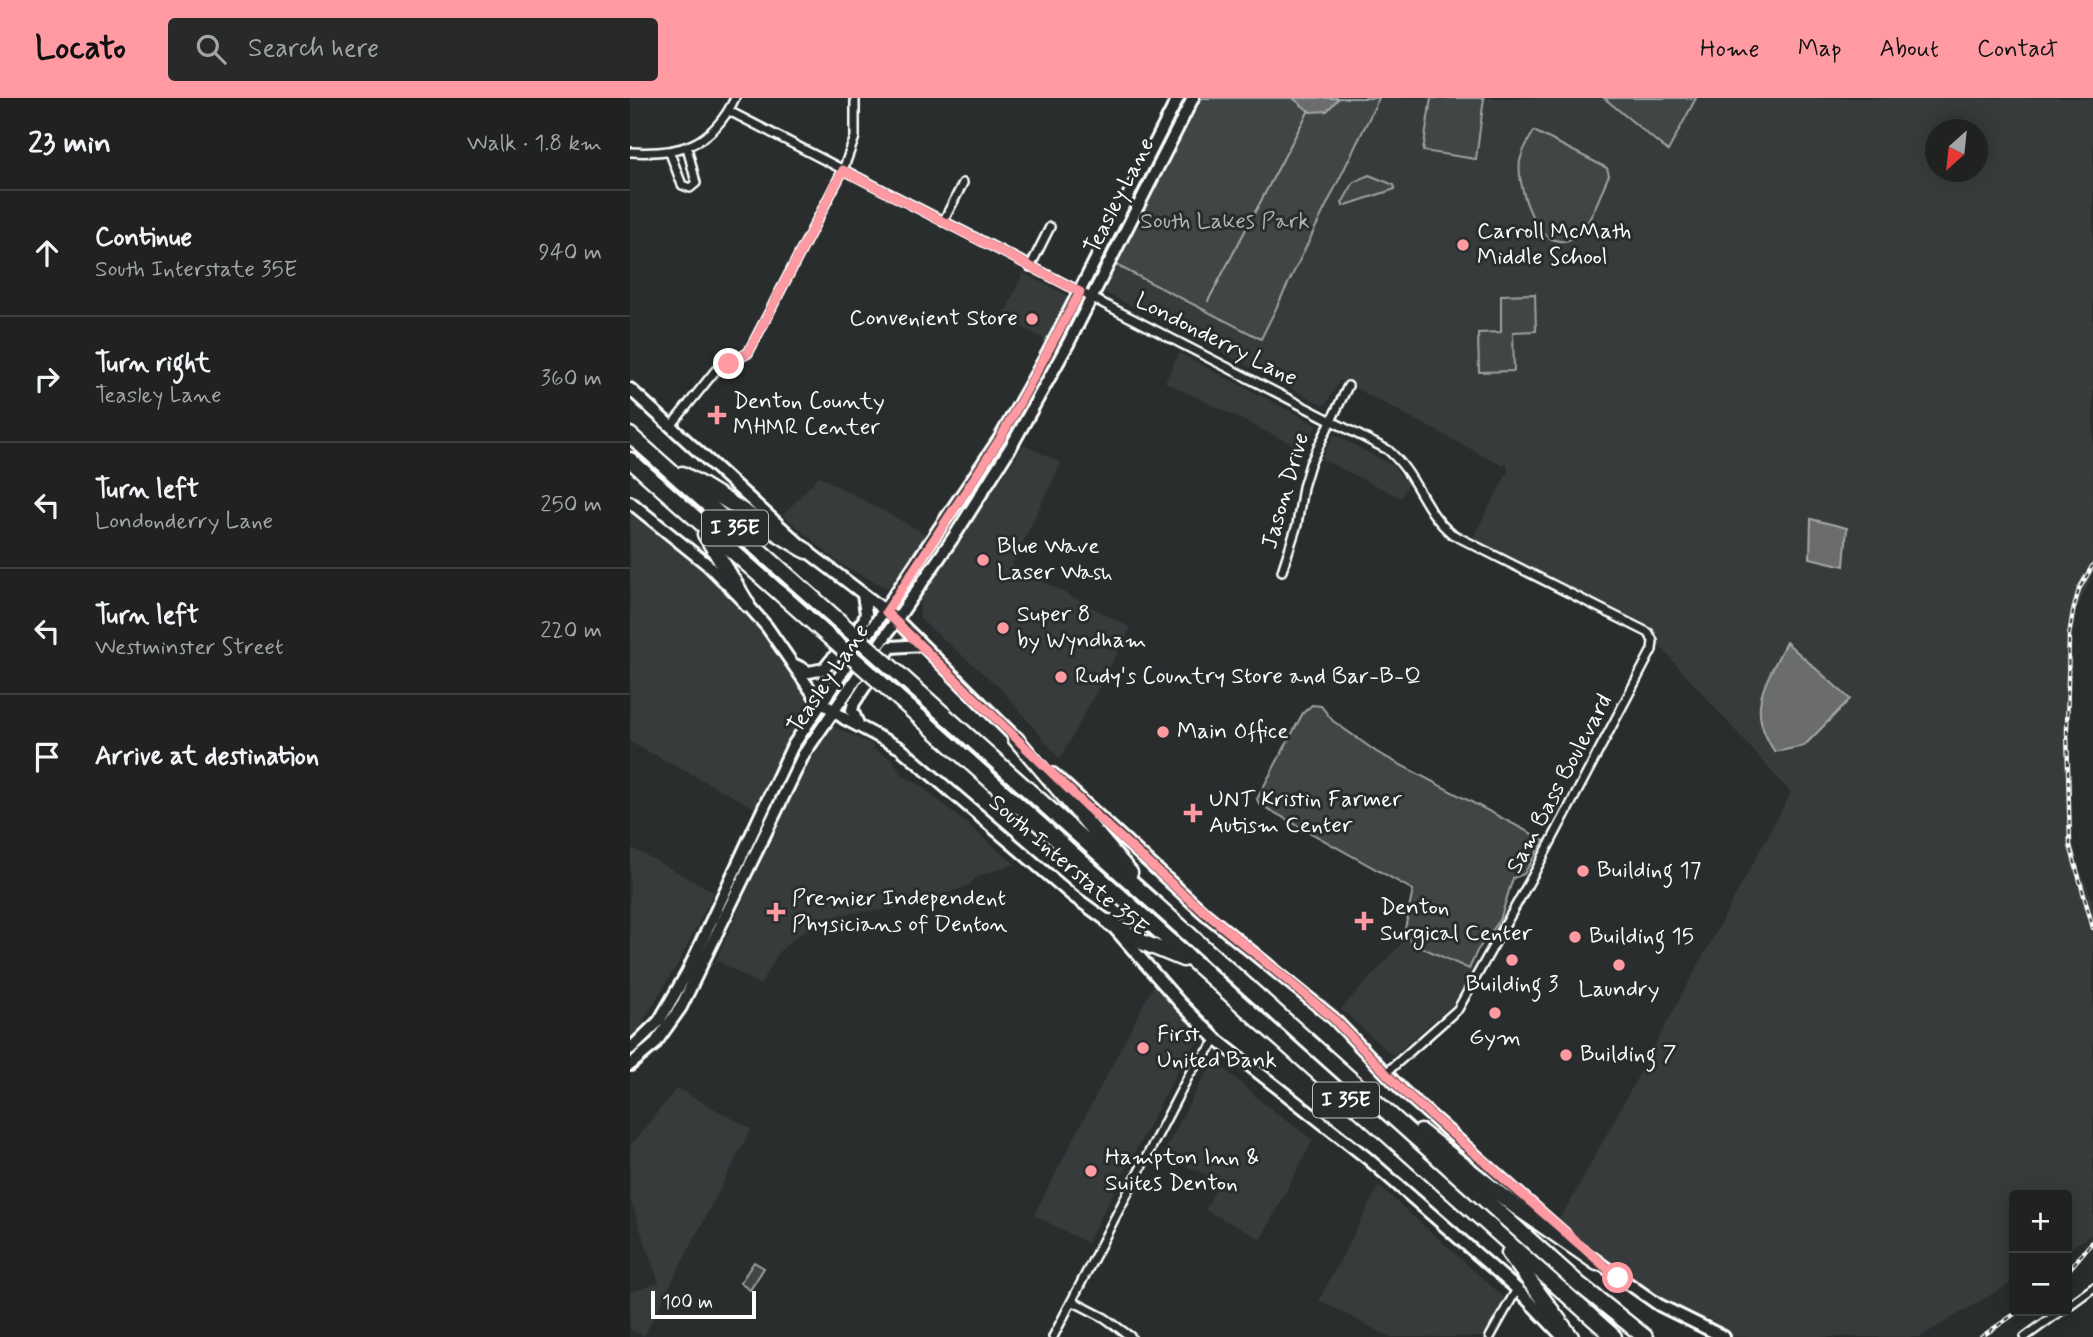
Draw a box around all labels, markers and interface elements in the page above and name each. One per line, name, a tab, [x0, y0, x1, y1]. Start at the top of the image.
search box	[168, 18, 658, 81]
text: Locato	[35, 27, 126, 71]
icon: search	[192, 30, 230, 68]
text: Search here	[248, 32, 379, 66]
text: Home	[1700, 34, 1760, 65]
text: Map	[1798, 34, 1842, 65]
text: About	[1880, 34, 1939, 65]
text: Contact	[1977, 34, 2058, 65]
north arrow	[1925, 119, 1988, 182]
text: 23 min	[28, 124, 111, 163]
text: Walk · 1.8 km	[467, 129, 602, 159]
street label: Teasley Lane	[1078, 133, 1162, 259]
park label: South Lakes Park	[1140, 207, 1310, 237]
place label: Carroll McMath Middle School	[1477, 217, 1631, 273]
text: Continue	[95, 221, 192, 255]
icon: ahead	[28, 234, 66, 272]
marker: Carroll McMath Middle School	[1455, 237, 1471, 253]
text: 940 m	[538, 238, 602, 268]
text: South Interstate 35E	[95, 255, 297, 285]
street label: Londonderry Lane	[1130, 286, 1302, 394]
place label: Convenient Store	[849, 304, 1018, 334]
marker: Convenient Store	[1024, 311, 1040, 327]
text: Turn right	[95, 347, 211, 381]
route end	[713, 348, 744, 379]
icon: right	[28, 360, 66, 398]
text: 360 m	[541, 364, 602, 394]
text: Teasley Lane	[95, 381, 222, 411]
place label: Denton County MHMR Center	[733, 387, 885, 443]
marker: Denton County MHMR Center	[707, 405, 727, 425]
street label: Jason Drive	[1255, 429, 1317, 553]
text: Turn left	[95, 473, 199, 507]
icon: left	[28, 486, 66, 524]
text: 250 m	[540, 490, 602, 520]
text: Londonderry Lane	[95, 507, 273, 537]
road number: I 35E	[702, 510, 768, 546]
place label: Blue Wave Laser Wash	[997, 532, 1113, 588]
marker: Blue Wave Laser Wash	[975, 552, 991, 568]
text: Turn left	[95, 599, 199, 633]
place label: Super 8 by Wyndham	[1017, 600, 1147, 656]
icon: left	[28, 612, 66, 650]
text: 220 m	[540, 616, 602, 646]
street label: Teasley Lane	[781, 618, 877, 740]
marker: Super 8 by Wyndham	[995, 620, 1011, 636]
text: Westminster Street	[95, 633, 284, 663]
place label: Rudy's Country Store and Bar-B-Q	[1075, 662, 1421, 692]
marker: Rudy's Country Store and Bar-B-Q	[1053, 669, 1069, 685]
street label: Sam Bass Boulevard	[1500, 689, 1620, 879]
place label: Main Office	[1177, 717, 1288, 747]
marker: Main Office	[1155, 724, 1171, 740]
icon: arrive	[28, 738, 66, 776]
text: Arrive at destination	[95, 740, 319, 774]
place label: UNT Kristin Farmer Autism Center	[1209, 785, 1402, 841]
street label: South Interstate 35E	[982, 788, 1154, 944]
marker: UNT Kristin Farmer Autism Center	[1183, 803, 1203, 823]
place label: Building 17	[1597, 856, 1701, 888]
marker: Building 17	[1575, 863, 1591, 879]
place label: Premier Independent Physicians of Denton	[792, 884, 1008, 940]
place label: Denton Surgical Center	[1380, 893, 1533, 951]
marker: Premier Independent Physicians of Denton	[766, 902, 786, 922]
marker: Denton Surgical Center	[1354, 911, 1374, 931]
place label: Building 15	[1589, 922, 1694, 954]
marker: Building 15	[1567, 929, 1583, 945]
marker: Building 3	[1504, 952, 1520, 968]
marker: Laundry	[1611, 957, 1627, 973]
place label: Building 3	[1466, 970, 1558, 1002]
place label: Laundry	[1579, 975, 1659, 1005]
marker: Gym	[1487, 1005, 1503, 1021]
place label: First United Bank	[1157, 1020, 1277, 1076]
place label: Gym	[1469, 1023, 1521, 1053]
marker: First United Bank	[1135, 1040, 1151, 1056]
place label: Building 7	[1580, 1040, 1676, 1072]
marker: Building 7	[1558, 1047, 1574, 1063]
road number: I 35E	[1313, 1082, 1379, 1118]
place label: Hampton Inn & Suites Denton	[1105, 1143, 1259, 1199]
marker: Hampton Inn & Suites Denton	[1083, 1163, 1099, 1179]
map controls	[2009, 1190, 2072, 1316]
button: +	[2009, 1190, 2072, 1253]
button: −	[2009, 1253, 2072, 1316]
route start	[1602, 1262, 1633, 1293]
scale bar	[651, 1288, 756, 1320]
text: 100 m	[662, 1290, 713, 1315]

